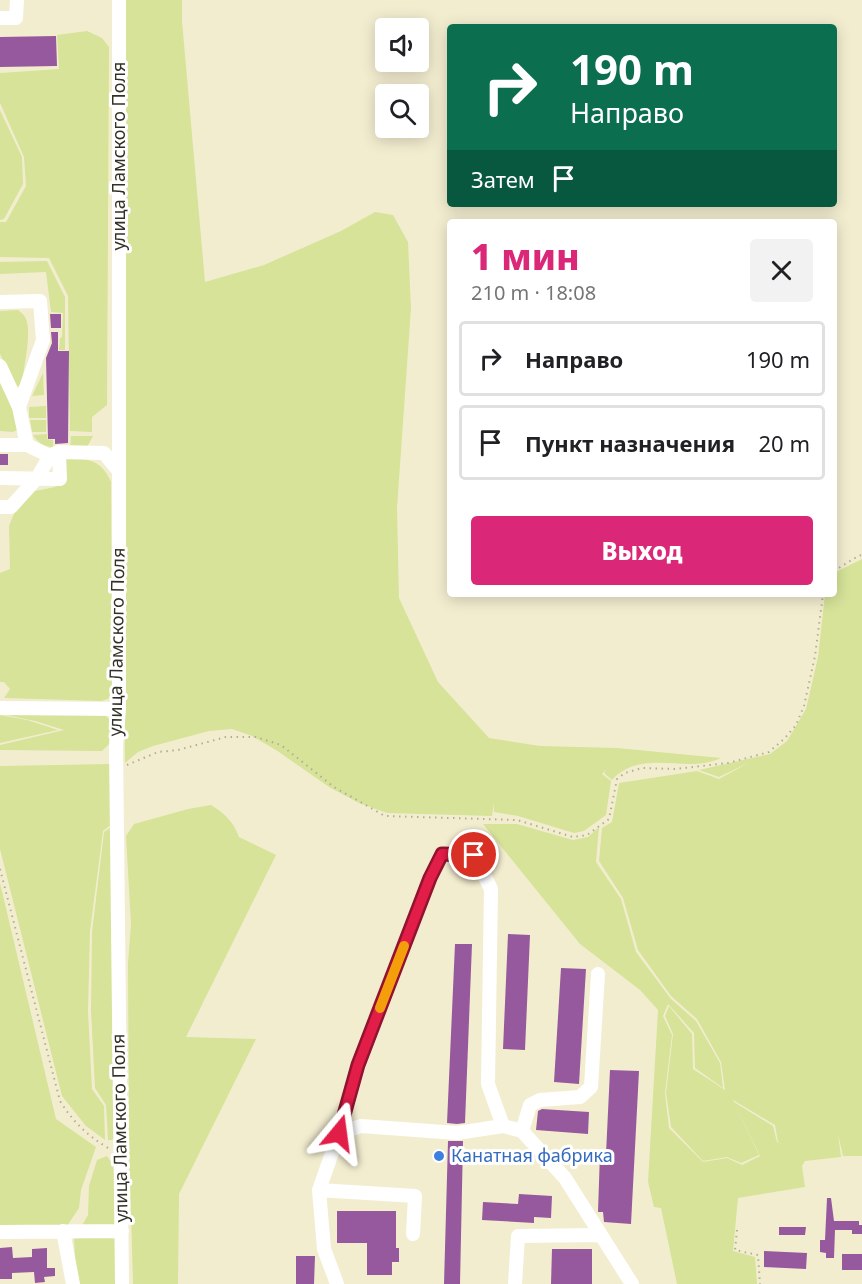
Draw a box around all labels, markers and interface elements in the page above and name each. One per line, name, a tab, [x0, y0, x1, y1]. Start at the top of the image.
map controls	[375, 18, 429, 138]
button: sound	[375, 18, 429, 72]
text: 190 m	[570, 40, 694, 97]
icon: right	[471, 48, 549, 126]
street label: улица Ламского Поля	[106, 62, 130, 250]
button: search	[375, 84, 429, 138]
text: Направо	[570, 94, 684, 131]
icon: arrive	[547, 162, 580, 195]
text: Затем	[471, 164, 535, 194]
text: 1 мин	[471, 232, 580, 281]
button: close	[750, 239, 813, 302]
text: 210 m · 18:08	[471, 279, 596, 306]
icon: right	[474, 342, 507, 375]
text: Направо	[525, 344, 623, 374]
text: 190 m	[746, 344, 810, 374]
icon: arrive	[474, 426, 507, 459]
text: Пункт назначения	[525, 428, 735, 458]
text: 20 m	[759, 428, 810, 458]
button: Выход	[471, 516, 813, 585]
street label: улица Ламского Поля	[102, 547, 130, 737]
pin	[448, 829, 499, 880]
icon: arrive	[457, 838, 490, 871]
street label: улица Ламского Поля	[105, 1033, 133, 1223]
position arrow	[307, 1101, 371, 1165]
place label: Канатная фабрика	[451, 1143, 613, 1167]
marker: Канатная фабрика	[432, 1149, 446, 1163]

